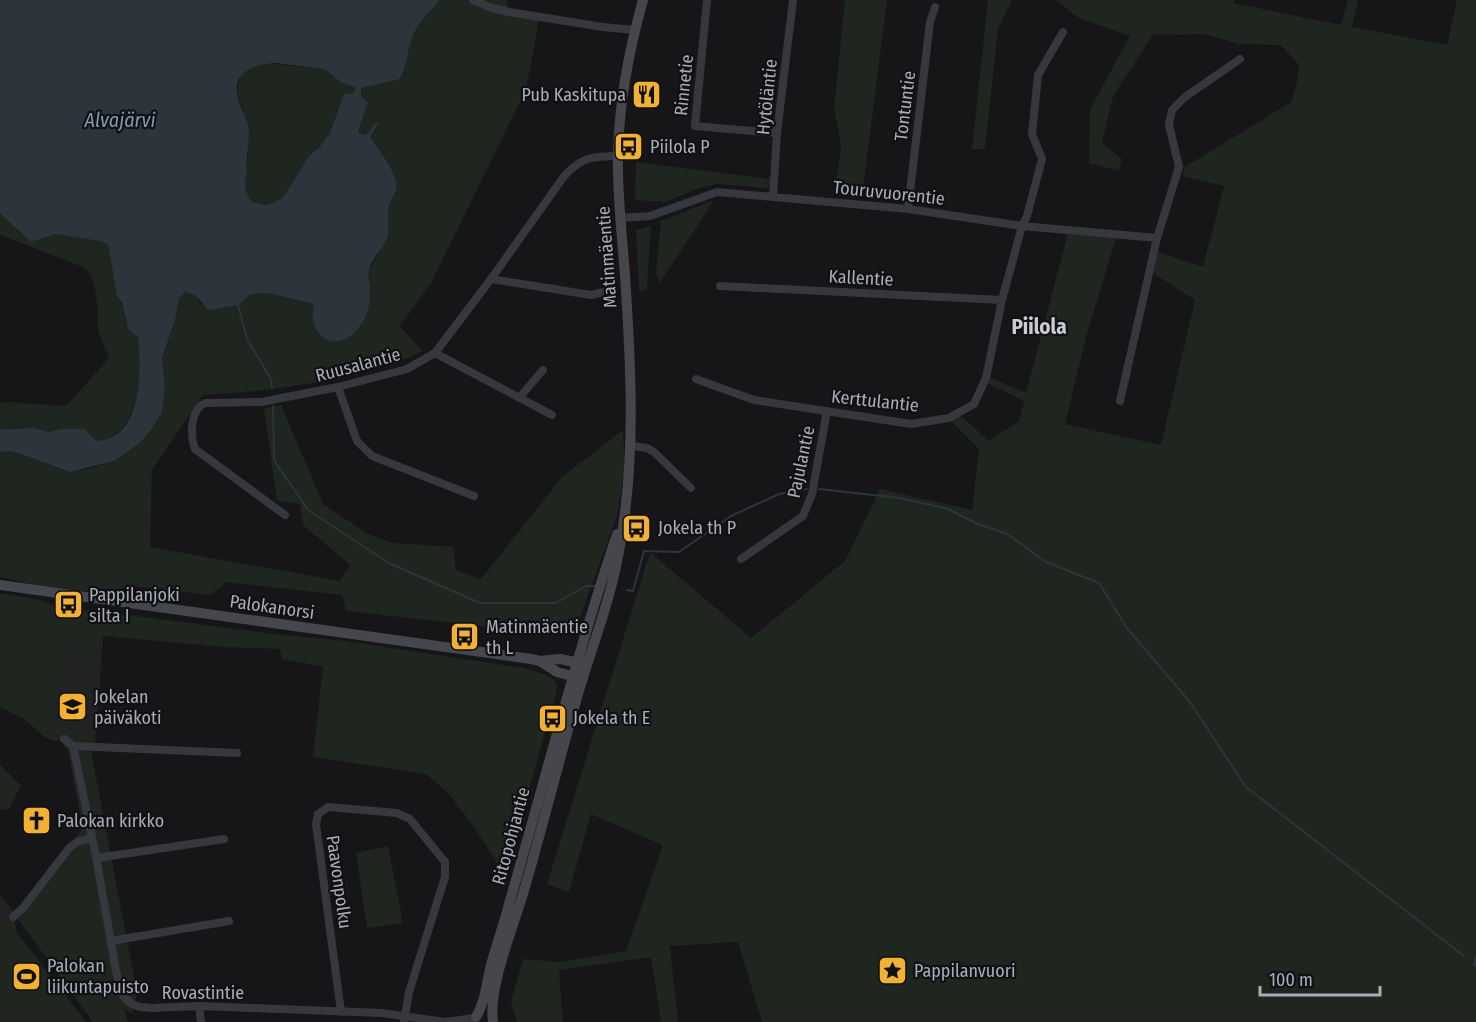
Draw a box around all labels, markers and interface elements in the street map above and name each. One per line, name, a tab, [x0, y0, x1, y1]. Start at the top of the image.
street label: Rinnetie	[670, 53, 698, 117]
street label: Hytöläntie	[752, 58, 782, 136]
street label: Tontuntie	[890, 70, 920, 142]
restaurant icon: Pub Kaskitupa	[631, 79, 663, 111]
place label: Pub Kaskitupa	[522, 84, 626, 106]
water label: Alvajärvi	[84, 108, 155, 132]
bus stop icon: Piilola P	[613, 131, 645, 163]
place label: Piilola P	[650, 136, 710, 158]
street label: Touruvuorentie	[832, 176, 946, 210]
street label: Matinmäentie	[592, 205, 622, 309]
street label: Kallentie	[828, 265, 894, 291]
district label: Piilola	[1011, 314, 1067, 340]
street label: Ruusalantie	[313, 343, 403, 387]
street label: Kerttulantie	[830, 385, 920, 417]
street label: Pajulantie	[783, 424, 819, 500]
bus stop icon: Jokela th P	[621, 512, 653, 544]
place label: Jokela th P	[658, 517, 736, 539]
place label: Pappilanjoki silta I	[89, 584, 180, 627]
bus stop icon: Pappilanjoki silta I	[52, 589, 84, 621]
street label: Palokanorsi	[228, 590, 316, 624]
place label: Matinmäentie th L	[486, 616, 588, 659]
bus stop icon: Matinmäentie th L	[449, 621, 481, 653]
place label: Jokelan päiväkoti	[94, 686, 161, 729]
school or university icon: Jokelan päiväkoti	[57, 691, 89, 723]
bus stop icon: Jokela th E	[536, 702, 568, 734]
place label: Jokela th E	[573, 707, 650, 729]
street label: Ritopohjantie	[487, 785, 535, 887]
church icon: Palokan kirkko	[20, 805, 52, 837]
place label: Palokan kirkko	[57, 810, 164, 832]
street label: Paavonpolku	[322, 834, 356, 930]
place label: Palokan liikuntapuisto	[47, 955, 149, 998]
place icon: Pappilanvuori	[877, 955, 909, 987]
scale bar	[1260, 959, 1380, 997]
sports icon: Palokan liikuntapuisto	[10, 960, 42, 992]
place label: Pappilanvuori	[914, 960, 1016, 982]
text: 100 m	[1269, 969, 1313, 991]
street label: Rovastintie	[162, 982, 244, 1004]

